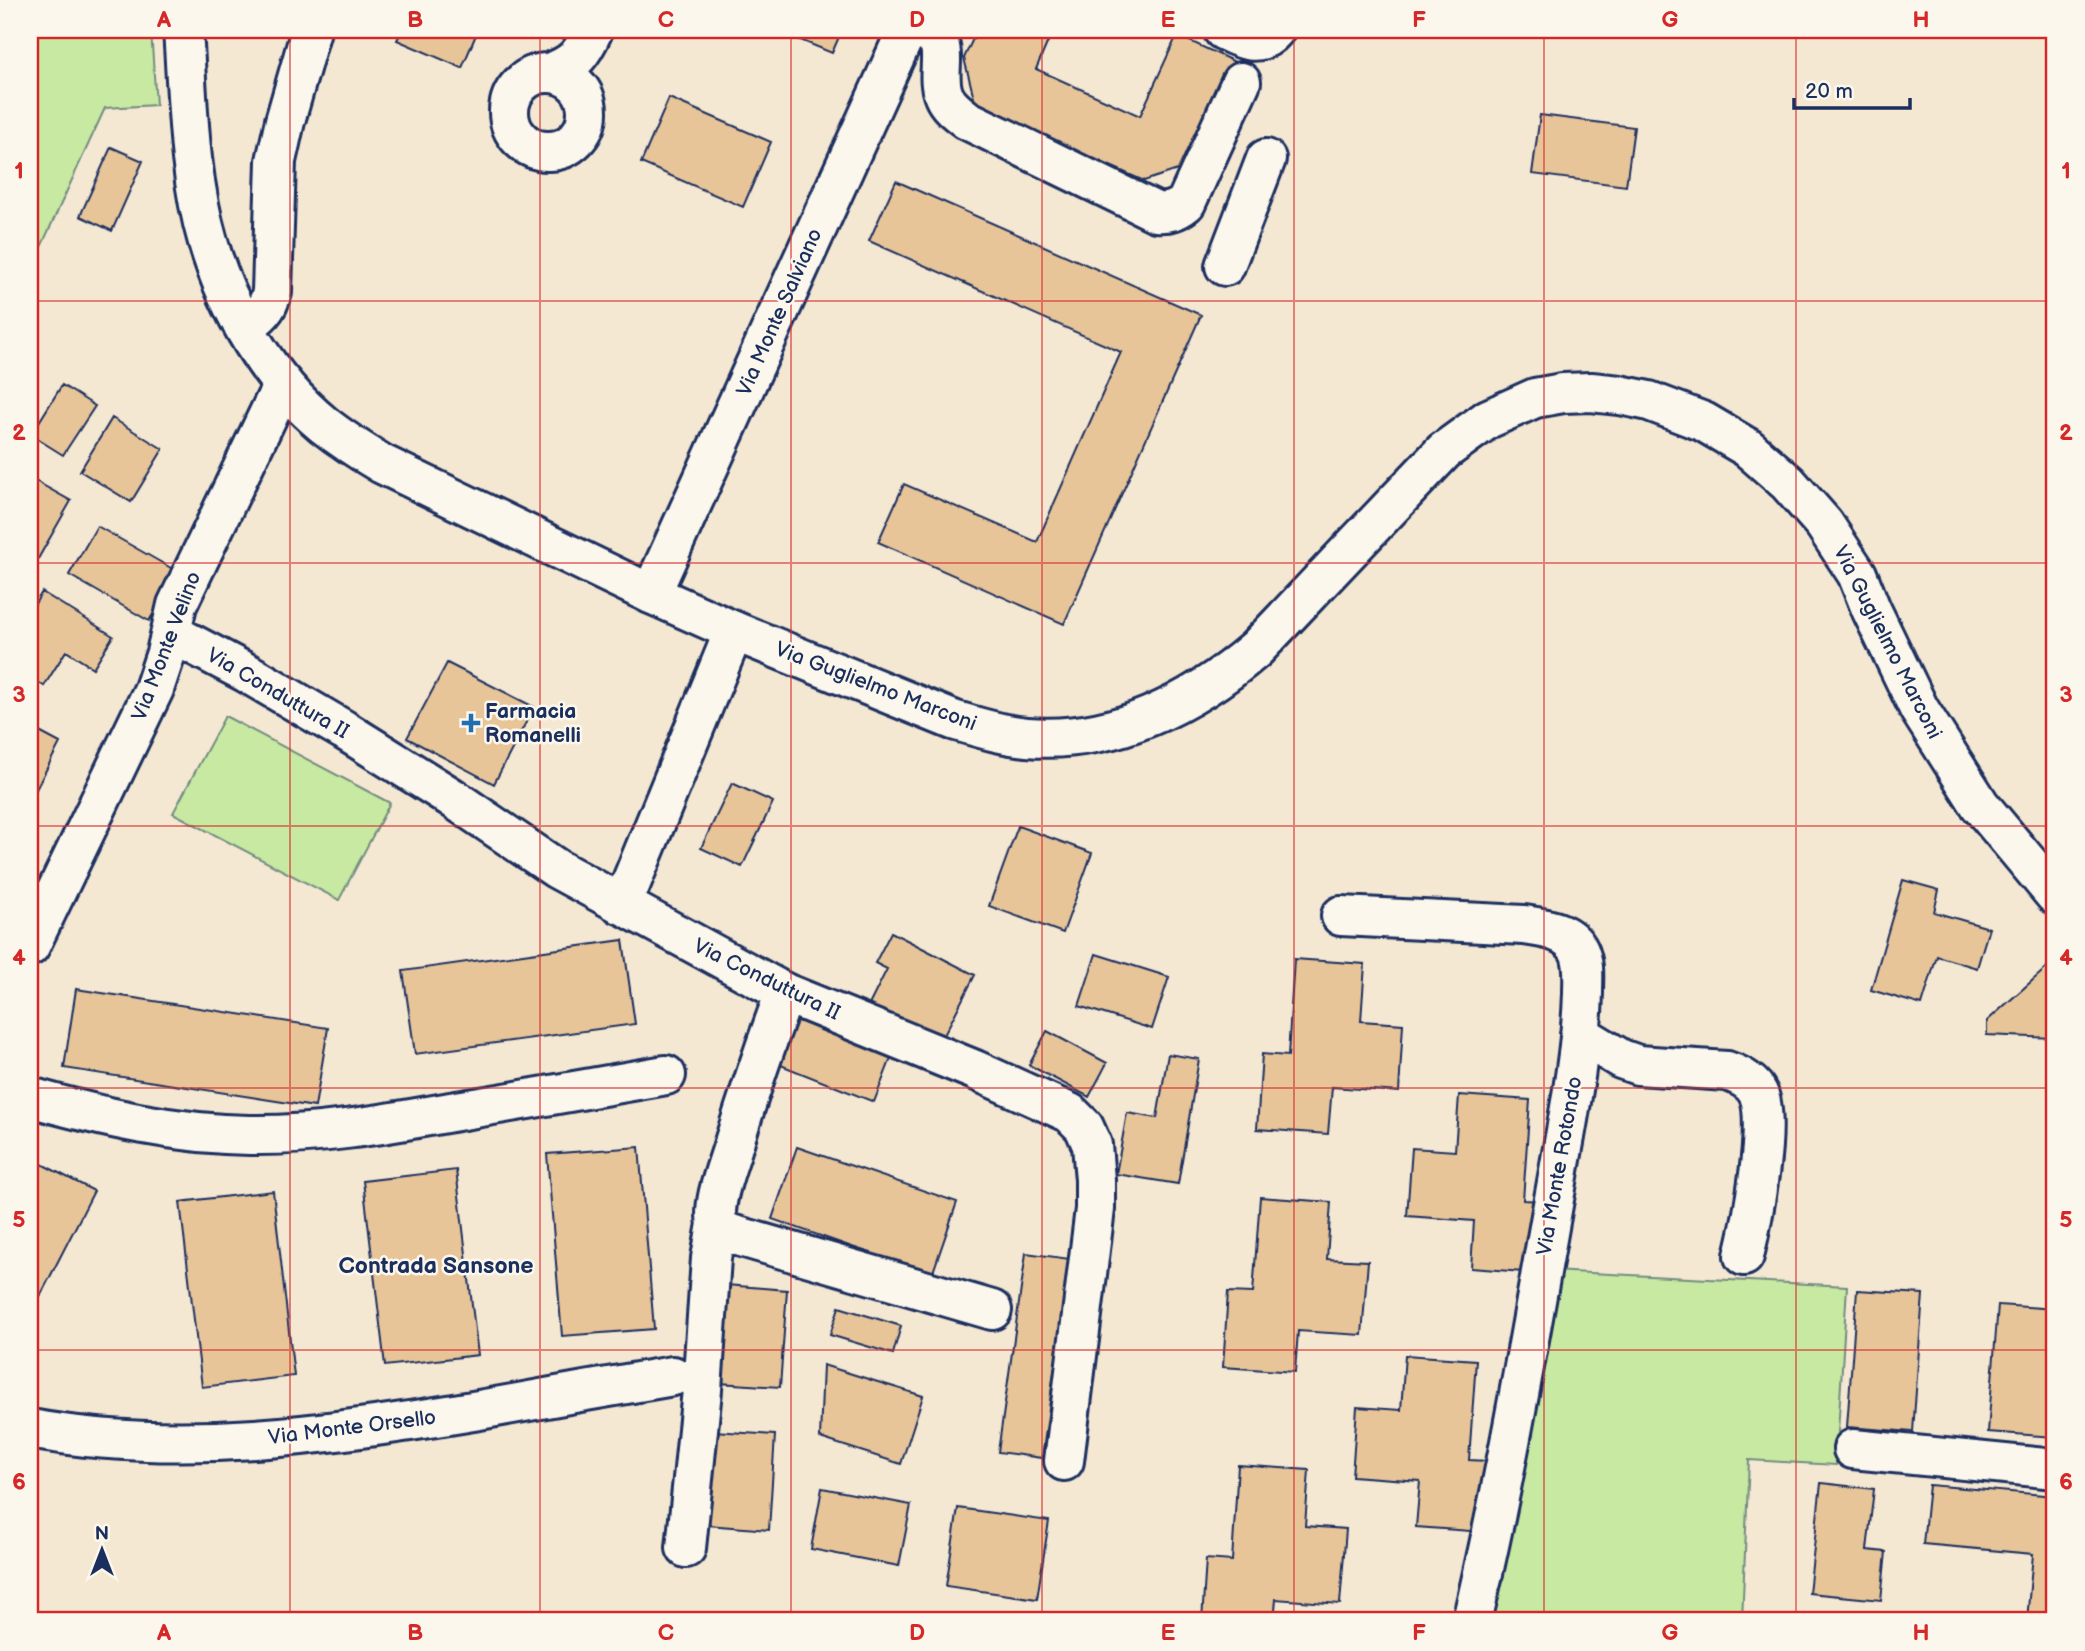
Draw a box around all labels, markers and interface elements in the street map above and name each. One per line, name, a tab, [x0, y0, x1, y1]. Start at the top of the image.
text: A	[156, 6, 172, 34]
text: B	[407, 6, 423, 34]
text: C	[658, 6, 674, 34]
text: D	[909, 6, 925, 34]
text: E	[1161, 6, 1176, 34]
text: F	[1412, 6, 1426, 34]
text: G	[1662, 6, 1679, 34]
text: H	[1912, 6, 1930, 34]
scale bar	[1794, 66, 1910, 110]
text: 20 m	[1805, 79, 1853, 104]
text: 1	[14, 157, 24, 185]
text: 1	[2061, 157, 2071, 185]
street label: Via Monte Salviano	[731, 224, 828, 400]
text: 2	[12, 419, 26, 447]
text: 2	[2059, 419, 2073, 447]
street label: Via Guglielmo Marconi	[1828, 541, 1947, 743]
street label: Via Monte Velino	[127, 568, 206, 724]
street label: Via Guglielmo Marconi	[772, 636, 980, 736]
street label: Via Conduttura II	[202, 643, 353, 744]
text: 3	[12, 681, 26, 709]
text: 3	[2059, 681, 2073, 709]
place label: Farmacia Romanelli	[485, 699, 581, 748]
marker: Farmacia Romanelli	[463, 715, 479, 731]
street label: Via Conduttura II	[689, 933, 844, 1026]
text: 4	[12, 944, 26, 972]
text: 4	[2059, 944, 2073, 972]
street label: Via Monte Rotondo	[1531, 1075, 1588, 1258]
text: 5	[12, 1206, 26, 1234]
text: 5	[2059, 1206, 2073, 1234]
district label: Contrada Sansone	[338, 1252, 534, 1280]
street label: Via Monte Orsello	[267, 1405, 437, 1450]
text: 6	[12, 1468, 26, 1496]
text: 6	[2059, 1468, 2073, 1496]
north arrow	[66, 1514, 136, 1584]
text: N	[95, 1523, 109, 1546]
text: A	[156, 1619, 172, 1647]
text: B	[407, 1619, 423, 1647]
text: C	[658, 1619, 674, 1647]
text: D	[909, 1619, 925, 1647]
text: E	[1161, 1619, 1176, 1647]
text: F	[1412, 1619, 1426, 1647]
text: G	[1662, 1619, 1679, 1647]
text: H	[1912, 1619, 1930, 1647]

